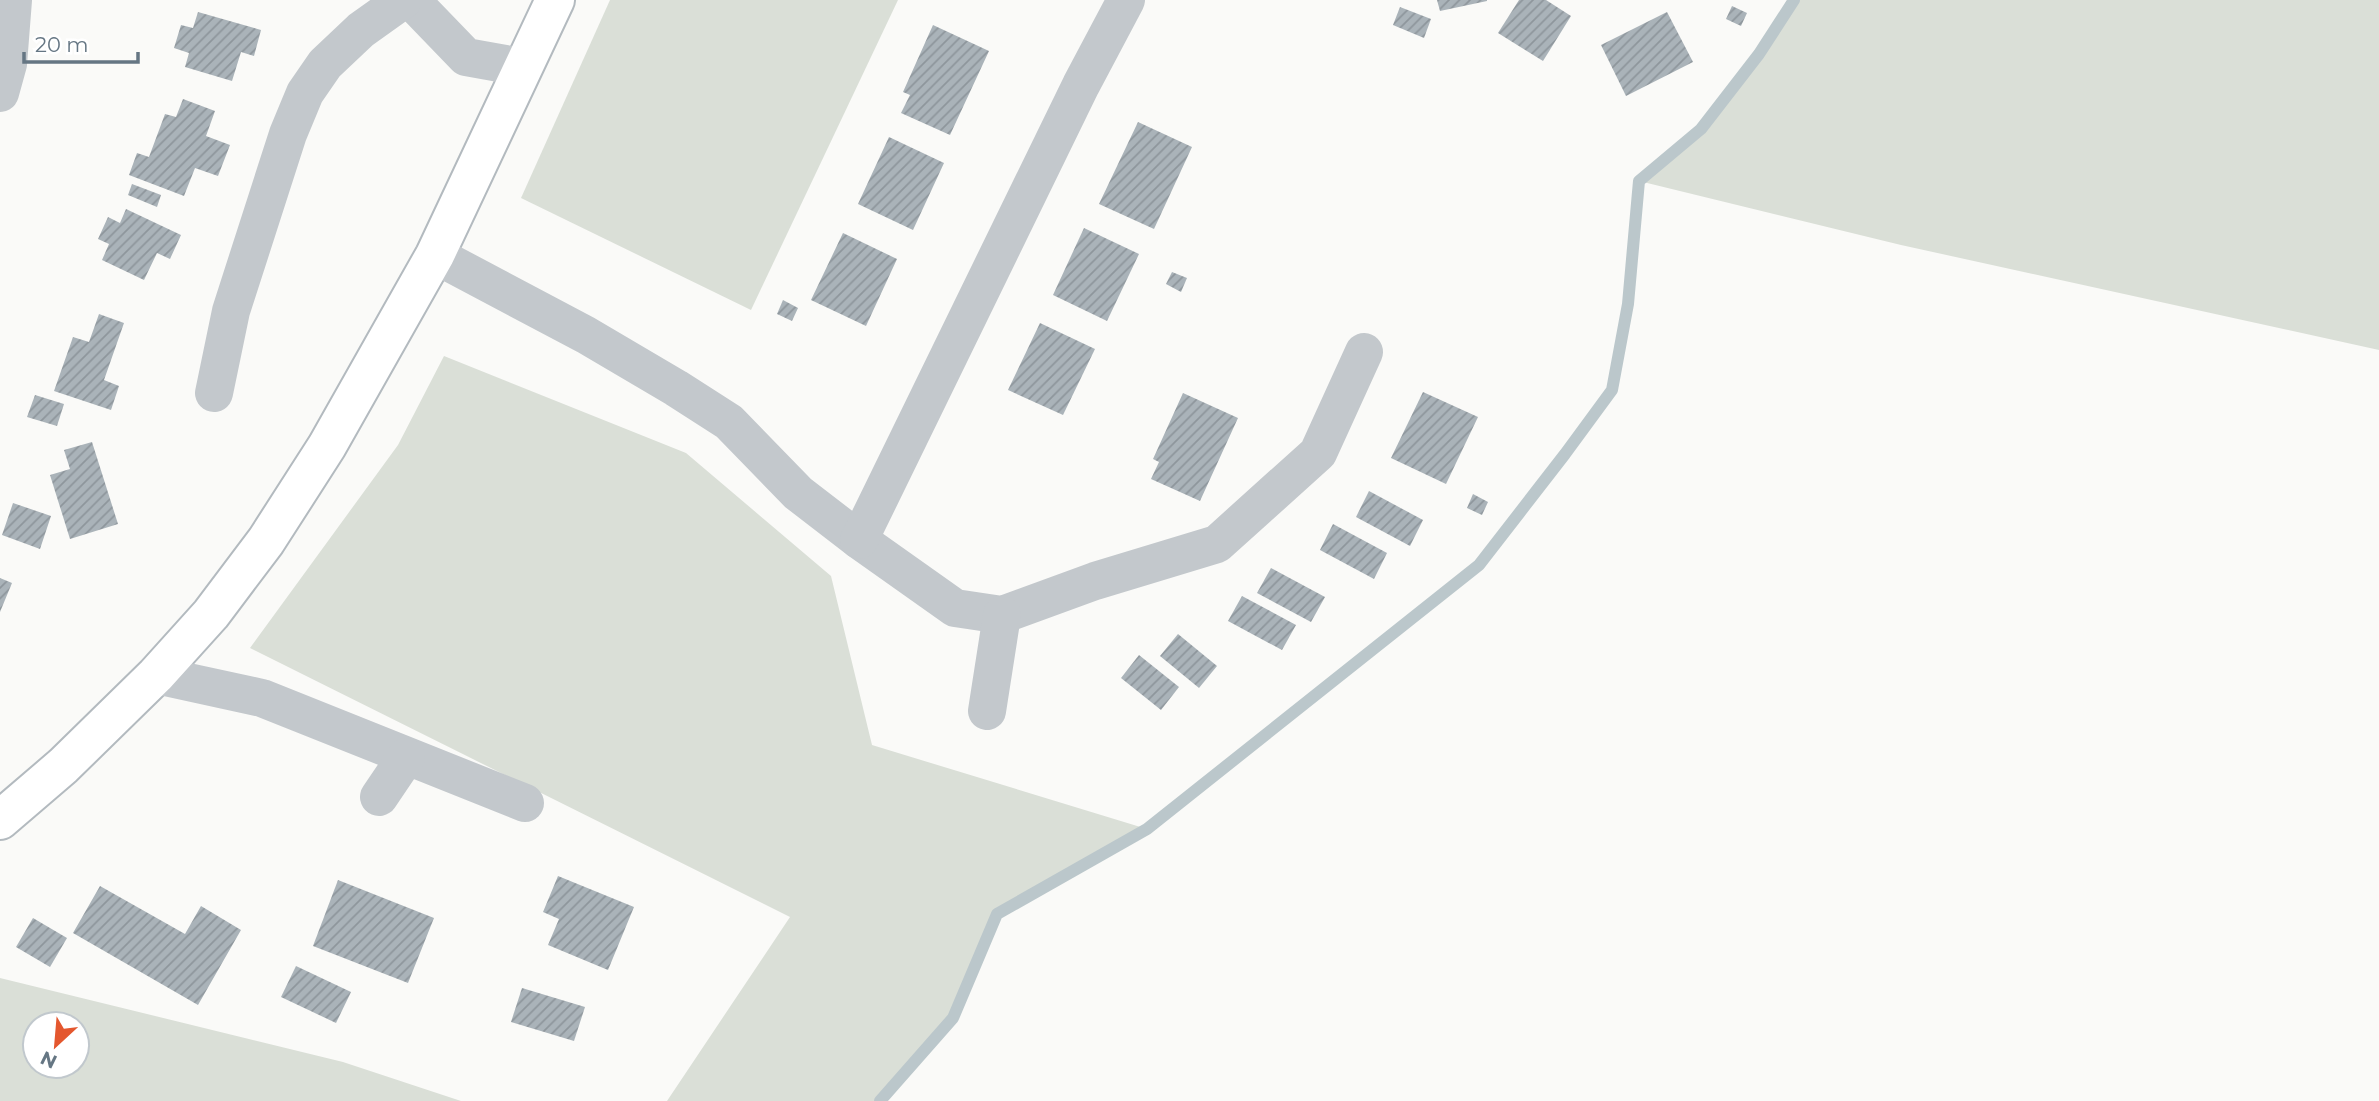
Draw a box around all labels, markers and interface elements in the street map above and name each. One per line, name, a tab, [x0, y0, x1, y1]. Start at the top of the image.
scale bar	[24, 21, 138, 65]
text: 20 m	[35, 32, 89, 57]
north arrow	[21, 1010, 91, 1080]
text: N	[37, 1046, 61, 1074]

